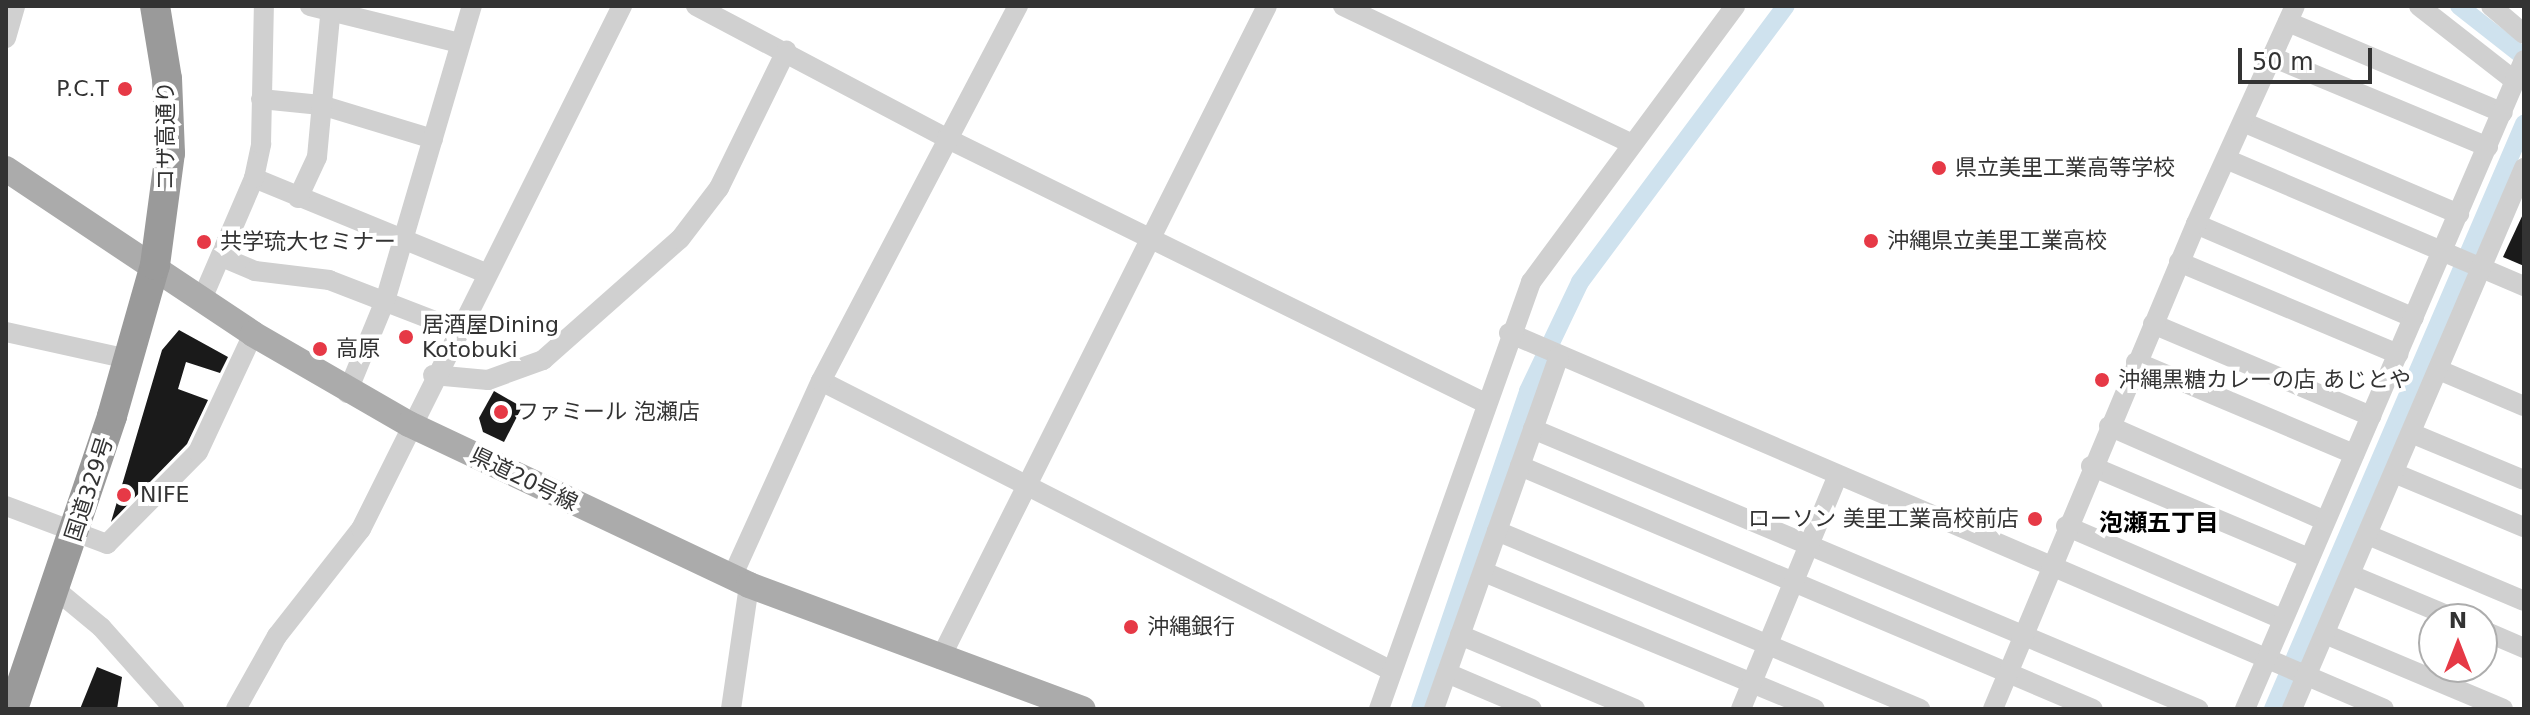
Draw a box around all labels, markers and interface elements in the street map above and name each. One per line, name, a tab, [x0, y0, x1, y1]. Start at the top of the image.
scale bar	[2242, 32, 2376, 82]
text: 50 m	[2252, 48, 2314, 76]
place label: P.C.T	[56, 76, 109, 102]
marker: P.C.T	[116, 80, 134, 98]
street label: コザ高通り	[153, 81, 179, 191]
place label: 県立美里工業高等学校	[1955, 155, 2175, 181]
marker: 県立美里工業高等学校	[1930, 159, 1948, 177]
place label: 沖縄県立美里工業高校	[1887, 228, 2107, 254]
place label: 共学琉大セミナー	[220, 229, 396, 255]
marker: 沖縄県立美里工業高校	[1862, 232, 1880, 250]
marker: 共学琉大セミナー	[195, 233, 213, 251]
place label: 居酒屋Dining Kotobuki	[422, 311, 559, 362]
marker: 居酒屋Dining Kotobuki	[397, 328, 415, 346]
place label: 高原	[336, 336, 380, 362]
marker: 高原	[311, 340, 329, 358]
place label: 沖縄黒糖カレーの店 あじとや	[2118, 367, 2411, 393]
marker: 沖縄黒糖カレーの店 あじとや	[2093, 371, 2111, 389]
place label: ファミール 泡瀬店	[517, 399, 700, 425]
marker: ファミール 泡瀬店	[492, 403, 510, 421]
street label: 国道329号	[60, 434, 118, 544]
street label: 県道20号線	[466, 442, 582, 516]
place label: NIFE	[140, 482, 190, 508]
marker: NIFE	[115, 486, 133, 504]
place label: ローソン 美里工業高校前店	[1748, 506, 2019, 532]
marker: ローソン 美里工業高校前店	[2026, 510, 2044, 528]
district label: 泡瀬五丁目	[2099, 510, 2219, 538]
north arrow	[2418, 603, 2498, 683]
text: N	[2449, 608, 2467, 633]
place label: 沖縄銀行	[1147, 614, 1235, 640]
marker: 沖縄銀行	[1122, 618, 1140, 636]

